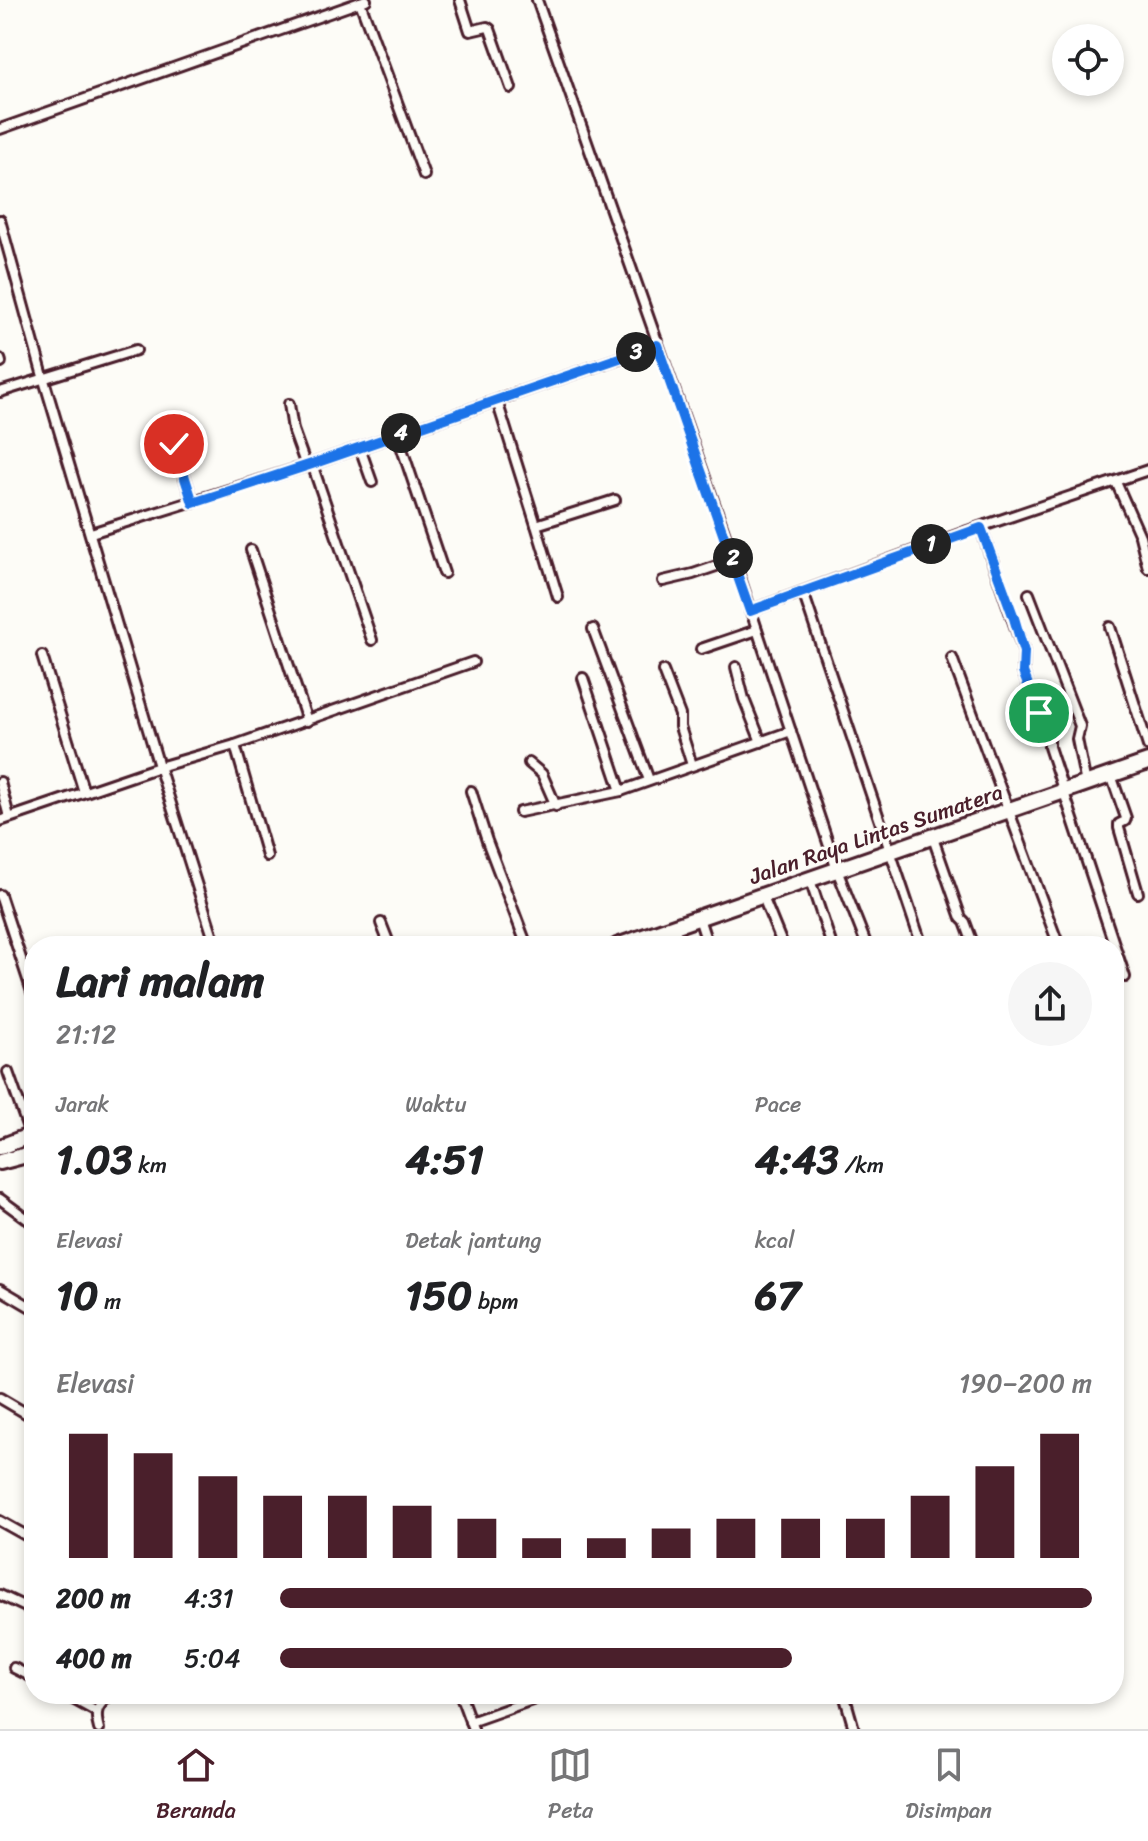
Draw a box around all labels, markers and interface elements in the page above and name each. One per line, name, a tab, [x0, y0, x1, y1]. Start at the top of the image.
map controls	[1052, 24, 1124, 96]
button: locate	[1052, 24, 1124, 96]
pin: 3	[616, 332, 656, 372]
text: 3	[630, 332, 642, 371]
pin	[140, 410, 208, 478]
pin: 4	[381, 413, 421, 453]
text: 4	[394, 413, 408, 452]
icon: check	[152, 422, 196, 466]
pin: 1	[911, 524, 951, 564]
text: 1	[926, 524, 936, 563]
pin: 2	[713, 538, 753, 578]
text: 2	[727, 538, 739, 577]
pin	[1005, 679, 1073, 747]
icon: arrive	[1017, 691, 1061, 735]
street label: Jalan Raya Lintas Sumatera	[743, 772, 1008, 896]
text: Lari malam	[56, 942, 264, 1020]
button: share	[1008, 962, 1092, 1046]
text: 21:12	[56, 1011, 116, 1057]
text: Jarak	[56, 1085, 109, 1124]
text: Waktu	[405, 1085, 466, 1124]
text: Pace	[755, 1085, 801, 1124]
text: 1.03	[56, 1124, 132, 1195]
text: 4:51	[405, 1124, 484, 1195]
text: 4:43	[755, 1124, 839, 1195]
text: km	[132, 1146, 167, 1185]
text: /km	[839, 1146, 884, 1185]
text: Elevasi	[56, 1221, 122, 1260]
text: Detak jantung	[405, 1221, 542, 1260]
text: kcal	[755, 1221, 795, 1260]
text: 10	[56, 1260, 98, 1331]
text: 150	[405, 1260, 472, 1331]
text: 67	[755, 1260, 800, 1331]
text: m	[98, 1282, 121, 1321]
text: bpm	[472, 1282, 519, 1321]
text: Elevasi	[56, 1360, 134, 1406]
text: 190–200 m	[959, 1360, 1092, 1406]
text: 200 m	[56, 1575, 131, 1621]
text: 4:31	[184, 1575, 234, 1621]
text: 400 m	[56, 1635, 132, 1681]
text: 5:04	[184, 1635, 240, 1681]
tab: Beranda	[156, 1743, 236, 1830]
tab: Peta	[548, 1743, 593, 1830]
tab: Disimpan	[905, 1743, 992, 1830]

